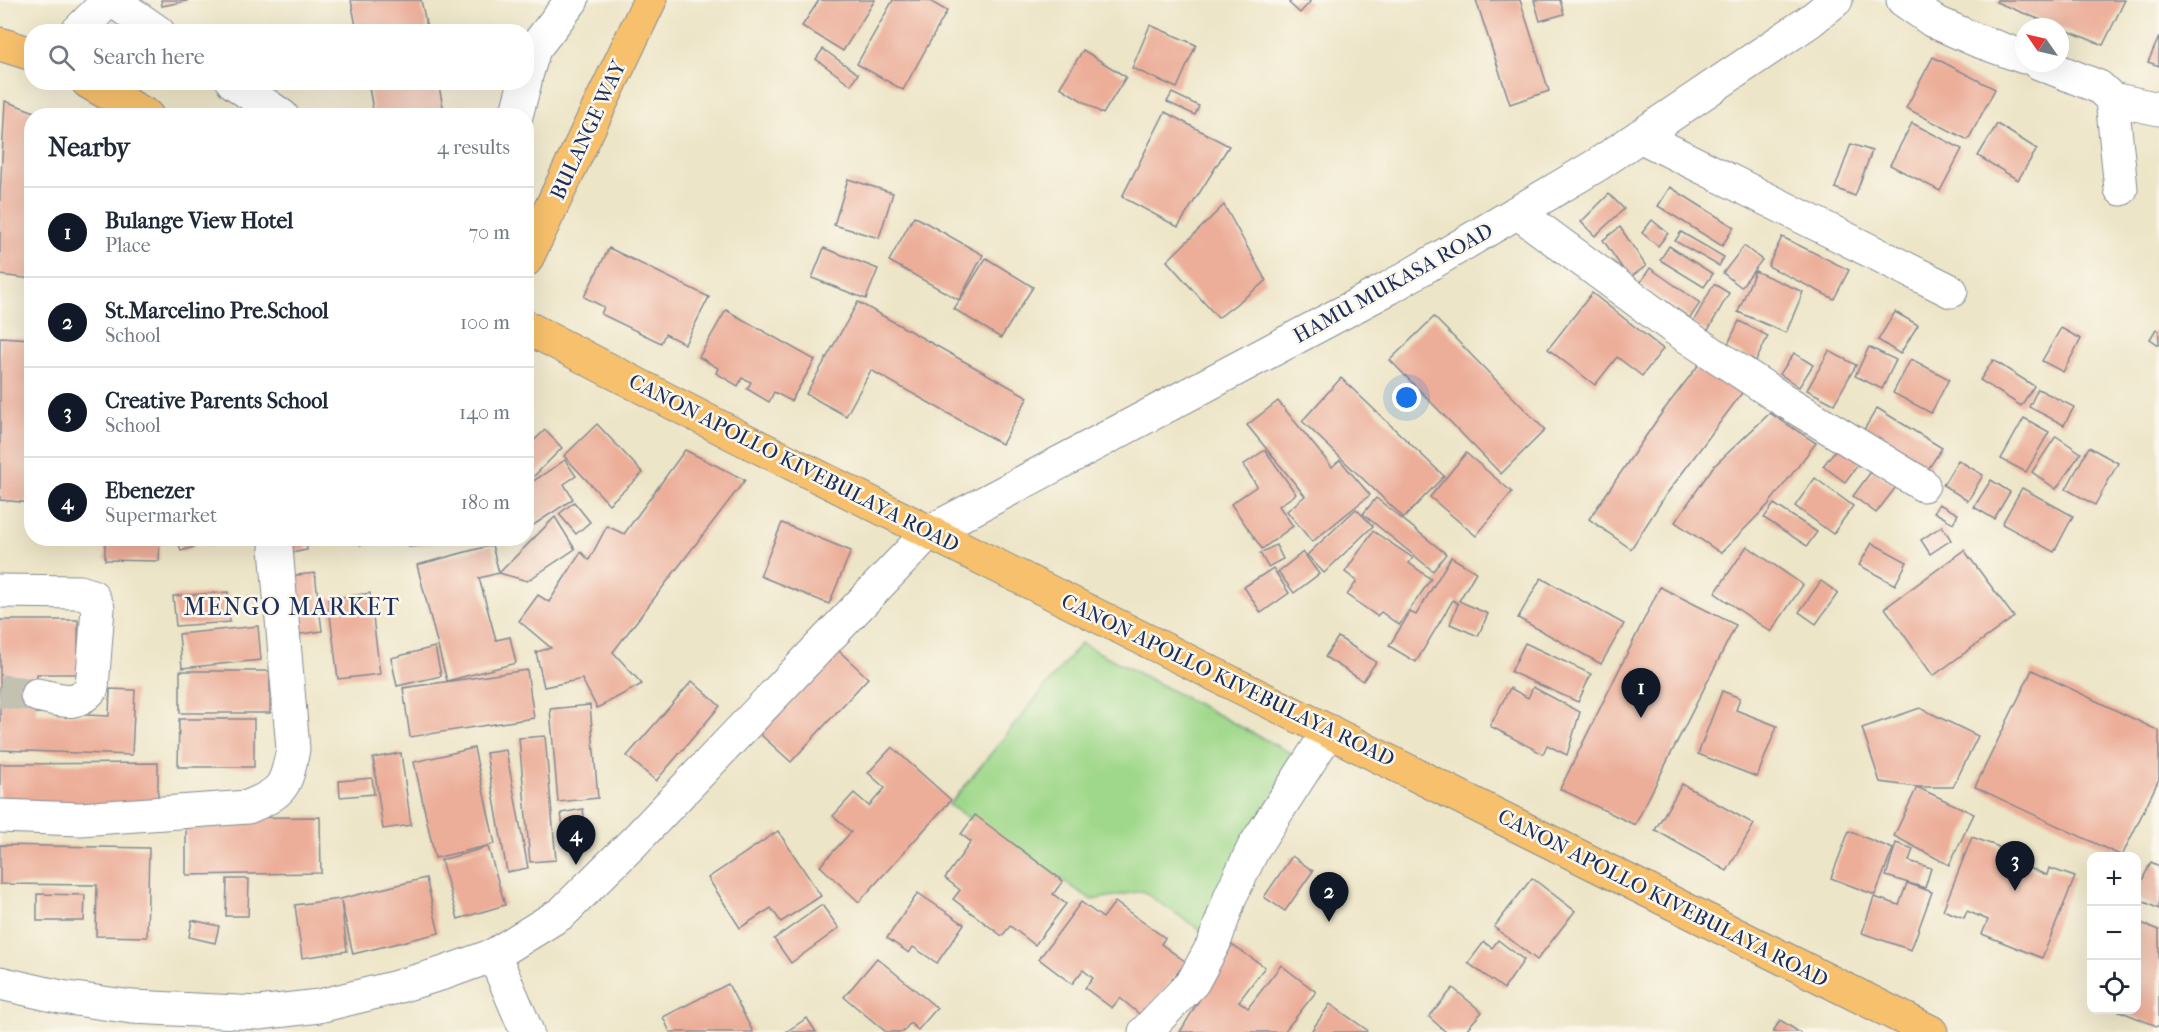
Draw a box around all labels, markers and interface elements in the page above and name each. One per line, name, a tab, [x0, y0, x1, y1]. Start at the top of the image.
north arrow	[2015, 18, 2069, 72]
search box	[24, 24, 534, 90]
icon: search	[45, 41, 78, 74]
text: Search here	[93, 44, 205, 70]
street label: BULANGE WAY	[545, 56, 631, 203]
text: Nearby	[48, 132, 130, 163]
text: 4 results	[437, 136, 510, 159]
text: Bulange View Hotel	[105, 208, 293, 234]
street label: HAMU MUKASA ROAD	[1289, 218, 1497, 348]
text: 1	[64, 221, 71, 244]
text: 70 m	[468, 221, 510, 244]
text: Place	[105, 234, 151, 257]
text: St.Marcelino Pre.School	[105, 298, 329, 324]
text: 2	[62, 311, 73, 334]
text: 100 m	[460, 311, 510, 334]
text: School	[105, 324, 161, 347]
street label: CANON APOLLO KIVEBULAYA ROAD	[625, 369, 963, 557]
your location	[1392, 383, 1421, 412]
text: Creative Parents School	[105, 388, 328, 414]
text: 3	[63, 401, 72, 424]
text: 140 m	[459, 401, 510, 424]
text: School	[105, 414, 161, 437]
text: Ebenezer	[105, 478, 194, 504]
text: 4	[62, 491, 73, 514]
text: 180 m	[461, 491, 510, 514]
text: Supermarket	[105, 504, 217, 527]
street label: CANON APOLLO KIVEBULAYA ROAD	[1058, 589, 1398, 771]
district label: MENGO MARKET	[184, 593, 400, 621]
pin: 1	[1622, 668, 1660, 718]
street label: CANON APOLLO KIVEBULAYA ROAD	[1494, 804, 1832, 992]
pin: 4	[556, 816, 596, 865]
pin: 3	[1996, 842, 2034, 891]
map controls	[2087, 852, 2141, 1014]
button: +	[2087, 852, 2141, 906]
pin: 2	[1310, 872, 1348, 922]
button: −	[2087, 906, 2141, 960]
button: locate	[2087, 960, 2141, 1014]

